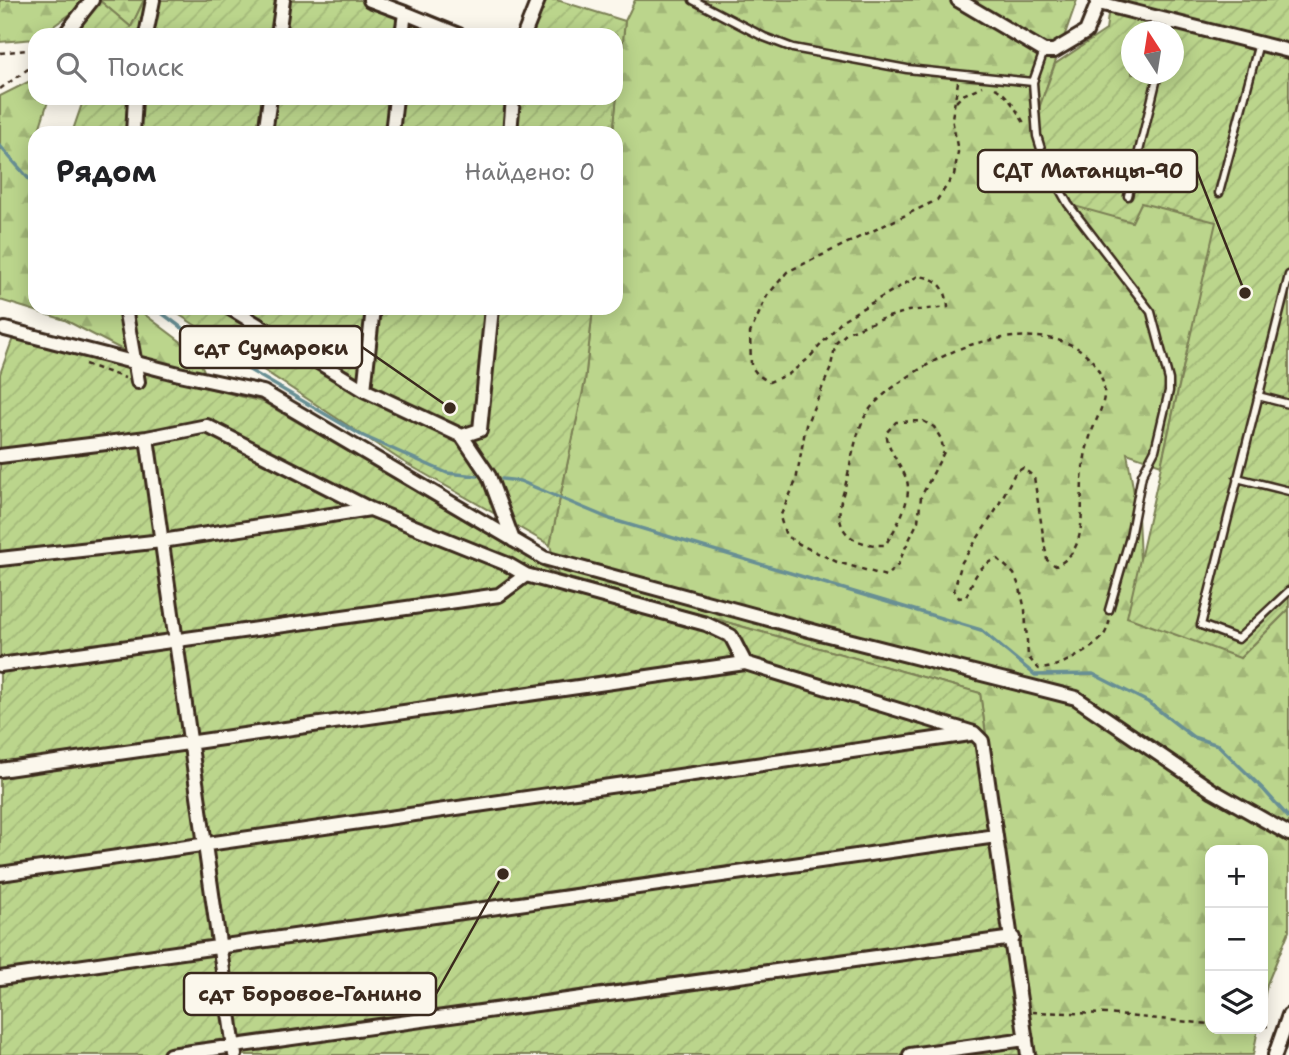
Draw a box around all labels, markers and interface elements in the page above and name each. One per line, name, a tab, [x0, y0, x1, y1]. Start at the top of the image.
north arrow	[1121, 21, 1184, 84]
search box	[28, 28, 623, 105]
icon: search	[52, 48, 90, 86]
text: Поиск	[108, 49, 184, 84]
callout: СДТ Матанцы-90	[978, 150, 1197, 192]
text: Рядом	[56, 151, 156, 192]
text: Найдено: 0	[465, 157, 595, 187]
text: СДТ Матанцы-90	[993, 157, 1183, 185]
callout: сдт Сумароки	[180, 326, 362, 368]
text: сдт Сумароки	[194, 334, 349, 362]
map controls	[1205, 845, 1268, 1034]
button: +	[1205, 845, 1268, 908]
button: −	[1205, 908, 1268, 971]
button: layers	[1205, 971, 1268, 1034]
callout: сдт Боровое-Ганино	[184, 973, 436, 1015]
text: сдт Боровое-Ганино	[198, 980, 422, 1008]

